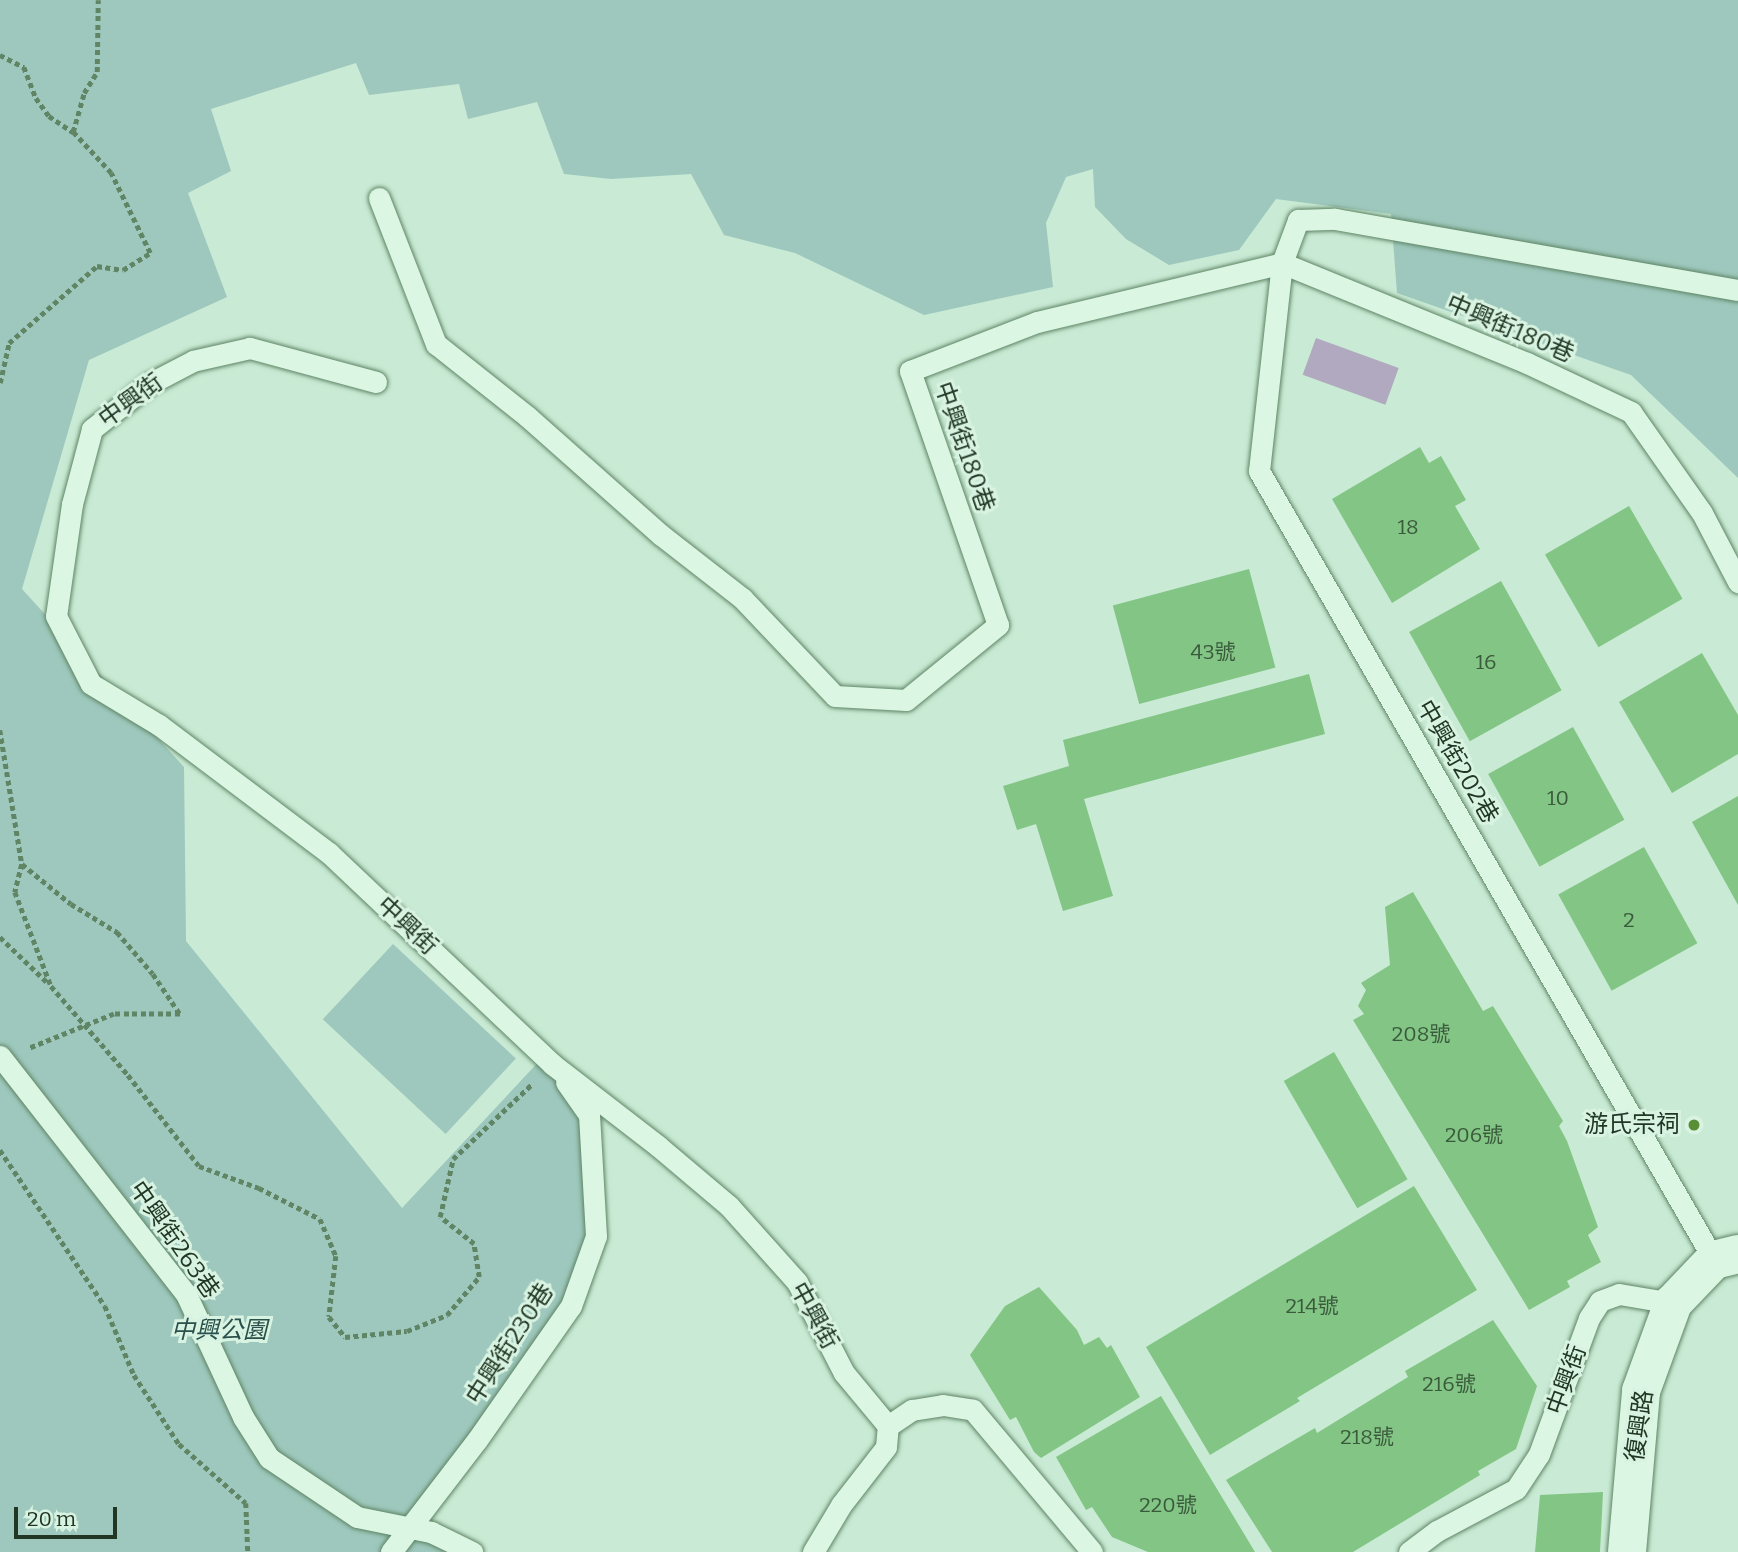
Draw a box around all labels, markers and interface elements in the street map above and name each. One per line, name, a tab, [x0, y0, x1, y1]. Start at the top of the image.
street label: 中興街180巷	[1442, 289, 1578, 369]
street label: 中興街	[93, 368, 169, 434]
street label: 中興街180巷	[928, 378, 1000, 516]
house number: 18	[1397, 514, 1419, 540]
house number: 43號	[1190, 639, 1236, 665]
house number: 16	[1476, 649, 1496, 675]
street label: 中興街202巷	[1410, 695, 1504, 829]
house number: 10	[1547, 785, 1569, 811]
street label: 中興街	[371, 891, 443, 961]
house number: 2	[1623, 907, 1635, 933]
house number: 208號	[1392, 1021, 1450, 1047]
place label: 游氏宗祠	[1584, 1111, 1680, 1139]
marker: 游氏宗祠	[1686, 1117, 1702, 1133]
house number: 206號	[1445, 1122, 1503, 1148]
street label: 中興街263巷	[123, 1176, 225, 1304]
street label: 中興街230巷	[460, 1278, 560, 1410]
street label: 中興街	[784, 1278, 844, 1354]
house number: 214號	[1285, 1293, 1339, 1319]
park label: 中興公園	[171, 1317, 267, 1345]
street label: 中興街	[1541, 1341, 1593, 1419]
house number: 216號	[1422, 1371, 1476, 1397]
street label: 復興路	[1621, 1388, 1659, 1464]
house number: 218號	[1340, 1424, 1394, 1450]
scale bar	[18, 1492, 121, 1536]
house number: 220號	[1139, 1492, 1197, 1518]
text: 20 m	[27, 1506, 76, 1532]

